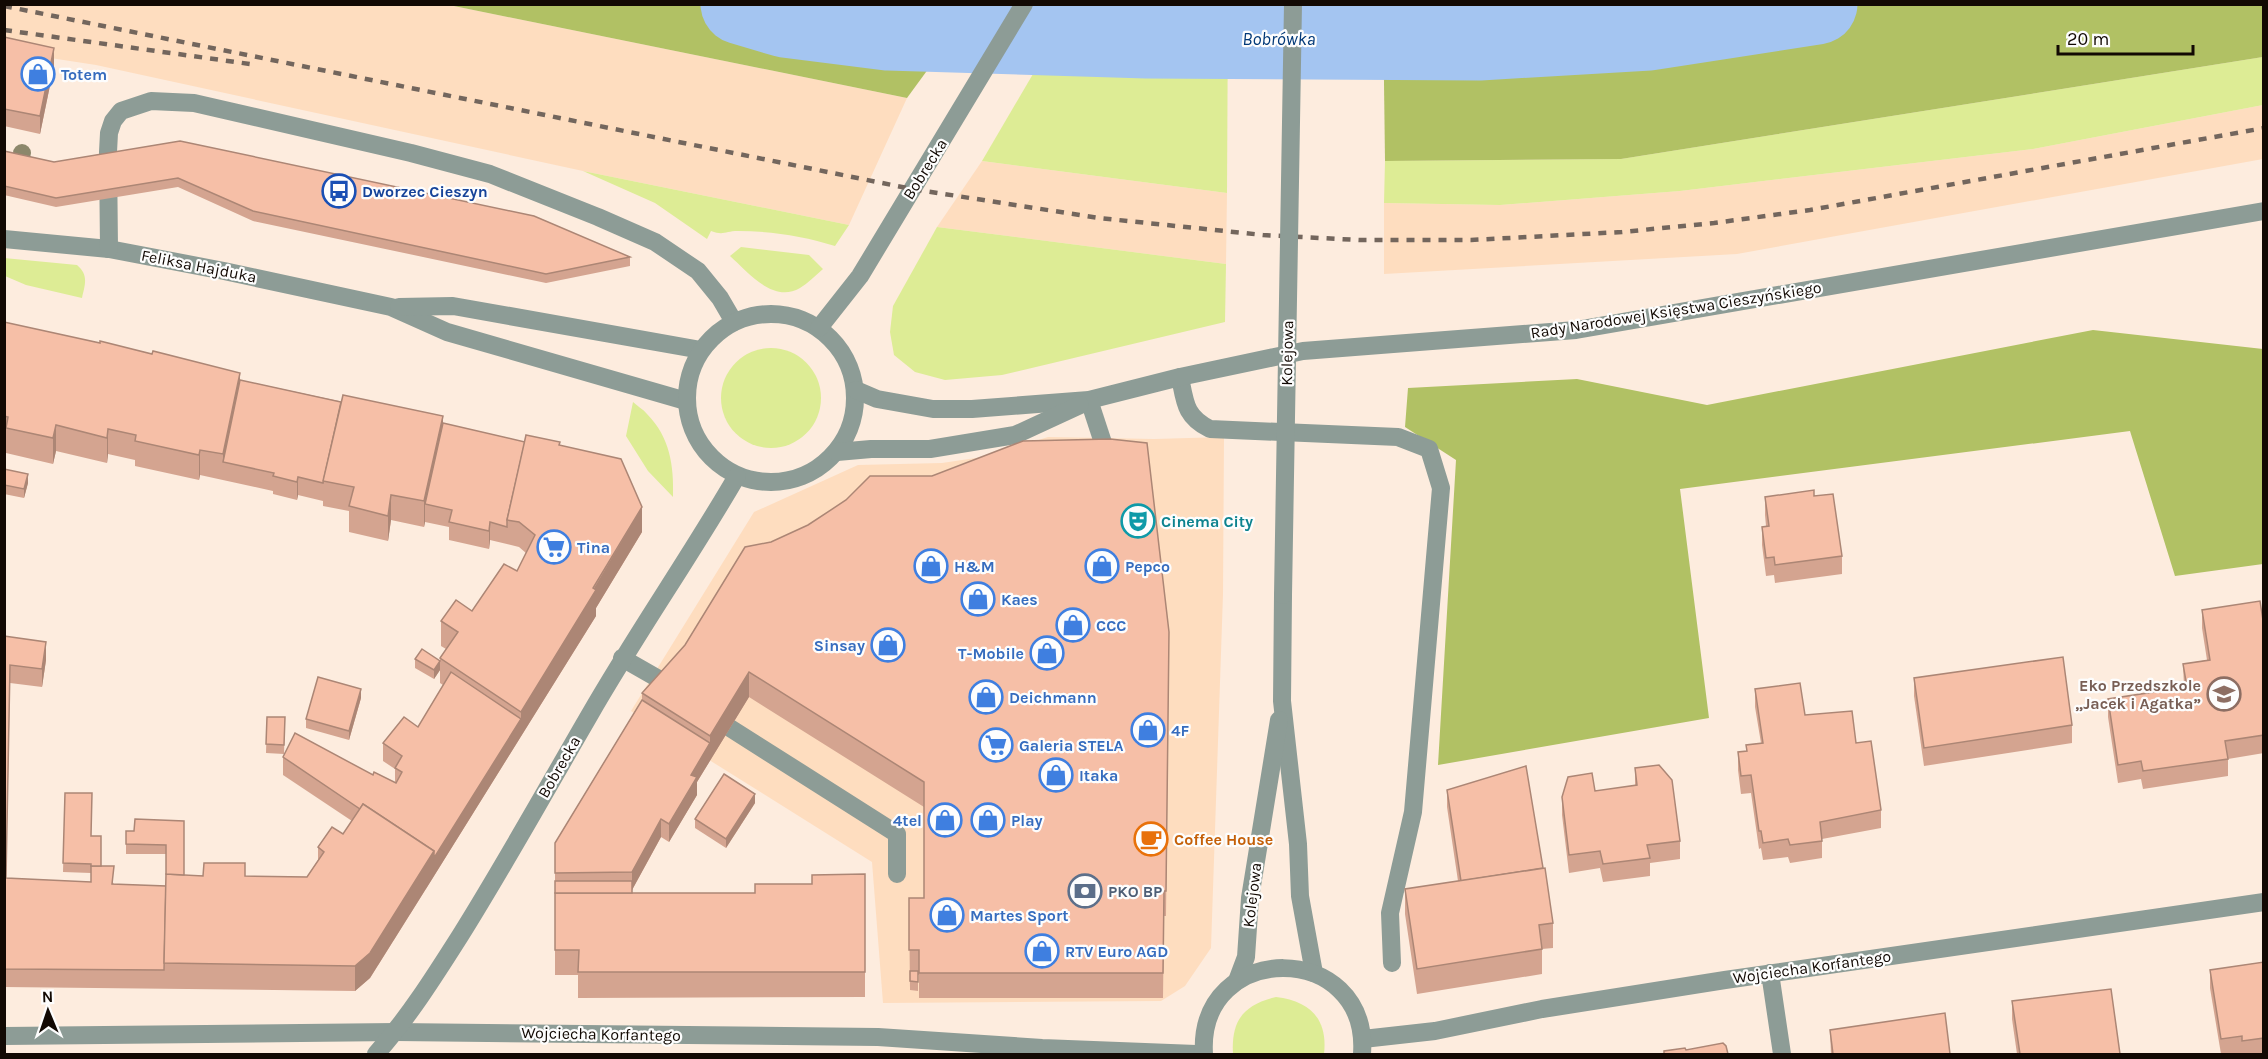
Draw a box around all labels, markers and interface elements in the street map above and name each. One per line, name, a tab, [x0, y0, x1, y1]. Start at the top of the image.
scale bar	[2058, 18, 2193, 56]
water label: Bobrówka	[1242, 28, 1316, 50]
text: 20 m	[2067, 28, 2109, 50]
shop icon: Totem	[20, 56, 56, 92]
place label: Totem	[61, 65, 107, 84]
street label: Bobrecka	[899, 135, 951, 203]
bus stop icon: Dworzec Cieszyn	[321, 173, 357, 209]
place label: Dworzec Cieszyn	[362, 182, 488, 201]
street label: Feliksa Hajduka	[140, 246, 258, 286]
street label: Rady Narodowej Księstwa Cieszyńskiego	[1529, 278, 1823, 342]
street label: Kolejowa	[1277, 320, 1297, 386]
theatre icon: Cinema City	[1120, 503, 1156, 539]
place label: Cinema City	[1161, 512, 1253, 531]
supermarket icon: Tina	[536, 529, 572, 565]
place label: Tina	[577, 538, 610, 557]
shop icon: H&M	[913, 548, 949, 584]
shop icon: Pepco	[1084, 548, 1120, 584]
place label: H&M	[954, 557, 995, 576]
place label: Pepco	[1125, 557, 1170, 576]
shop icon: Kaes	[960, 581, 996, 617]
place label: Kaes	[1001, 590, 1038, 609]
shop icon: CCC	[1055, 607, 1091, 643]
place label: CCC	[1096, 616, 1126, 635]
shop icon: Sinsay	[870, 627, 906, 663]
shop icon: T-Mobile	[1029, 635, 1065, 671]
place label: Sinsay	[814, 636, 865, 655]
place label: T-Mobile	[958, 644, 1024, 663]
place label: Eko Przedszkole „Jacek i Agatka”	[2075, 676, 2201, 713]
school or university icon: Eko Przedszkole „Jacek i Agatka”	[2206, 676, 2242, 712]
shop icon: Deichmann	[968, 679, 1004, 715]
place label: Deichmann	[1009, 688, 1097, 707]
shop icon: 4F	[1130, 712, 1166, 748]
place label: 4F	[1171, 721, 1190, 740]
supermarket icon: Galeria STELA	[978, 727, 1014, 763]
street label: Bobrecka	[534, 733, 584, 801]
place label: Galeria STELA	[1019, 736, 1123, 755]
shop icon: Itaka	[1038, 757, 1074, 793]
place label: Itaka	[1079, 766, 1118, 785]
shop icon: 4tel	[927, 802, 963, 838]
shop icon: Play	[970, 802, 1006, 838]
place label: 4tel	[893, 811, 922, 830]
place label: Play	[1011, 811, 1043, 830]
cafe icon: Coffee House	[1133, 821, 1169, 857]
place label: Coffee House	[1174, 830, 1273, 849]
street label: Kolejowa	[1239, 861, 1265, 929]
bank icon: PKO BP	[1067, 873, 1103, 909]
place label: PKO BP	[1108, 882, 1162, 901]
shop icon: Martes Sport	[929, 897, 965, 933]
place label: Martes Sport	[970, 906, 1069, 925]
shop icon: RTV Euro AGD	[1024, 933, 1060, 969]
place label: RTV Euro AGD	[1065, 942, 1168, 961]
street label: Wojciecha Korfantego	[1732, 946, 1892, 988]
north arrow	[18, 981, 78, 1041]
text: N	[41, 987, 54, 1006]
street label: Wojciecha Korfantego	[521, 1023, 681, 1045]

